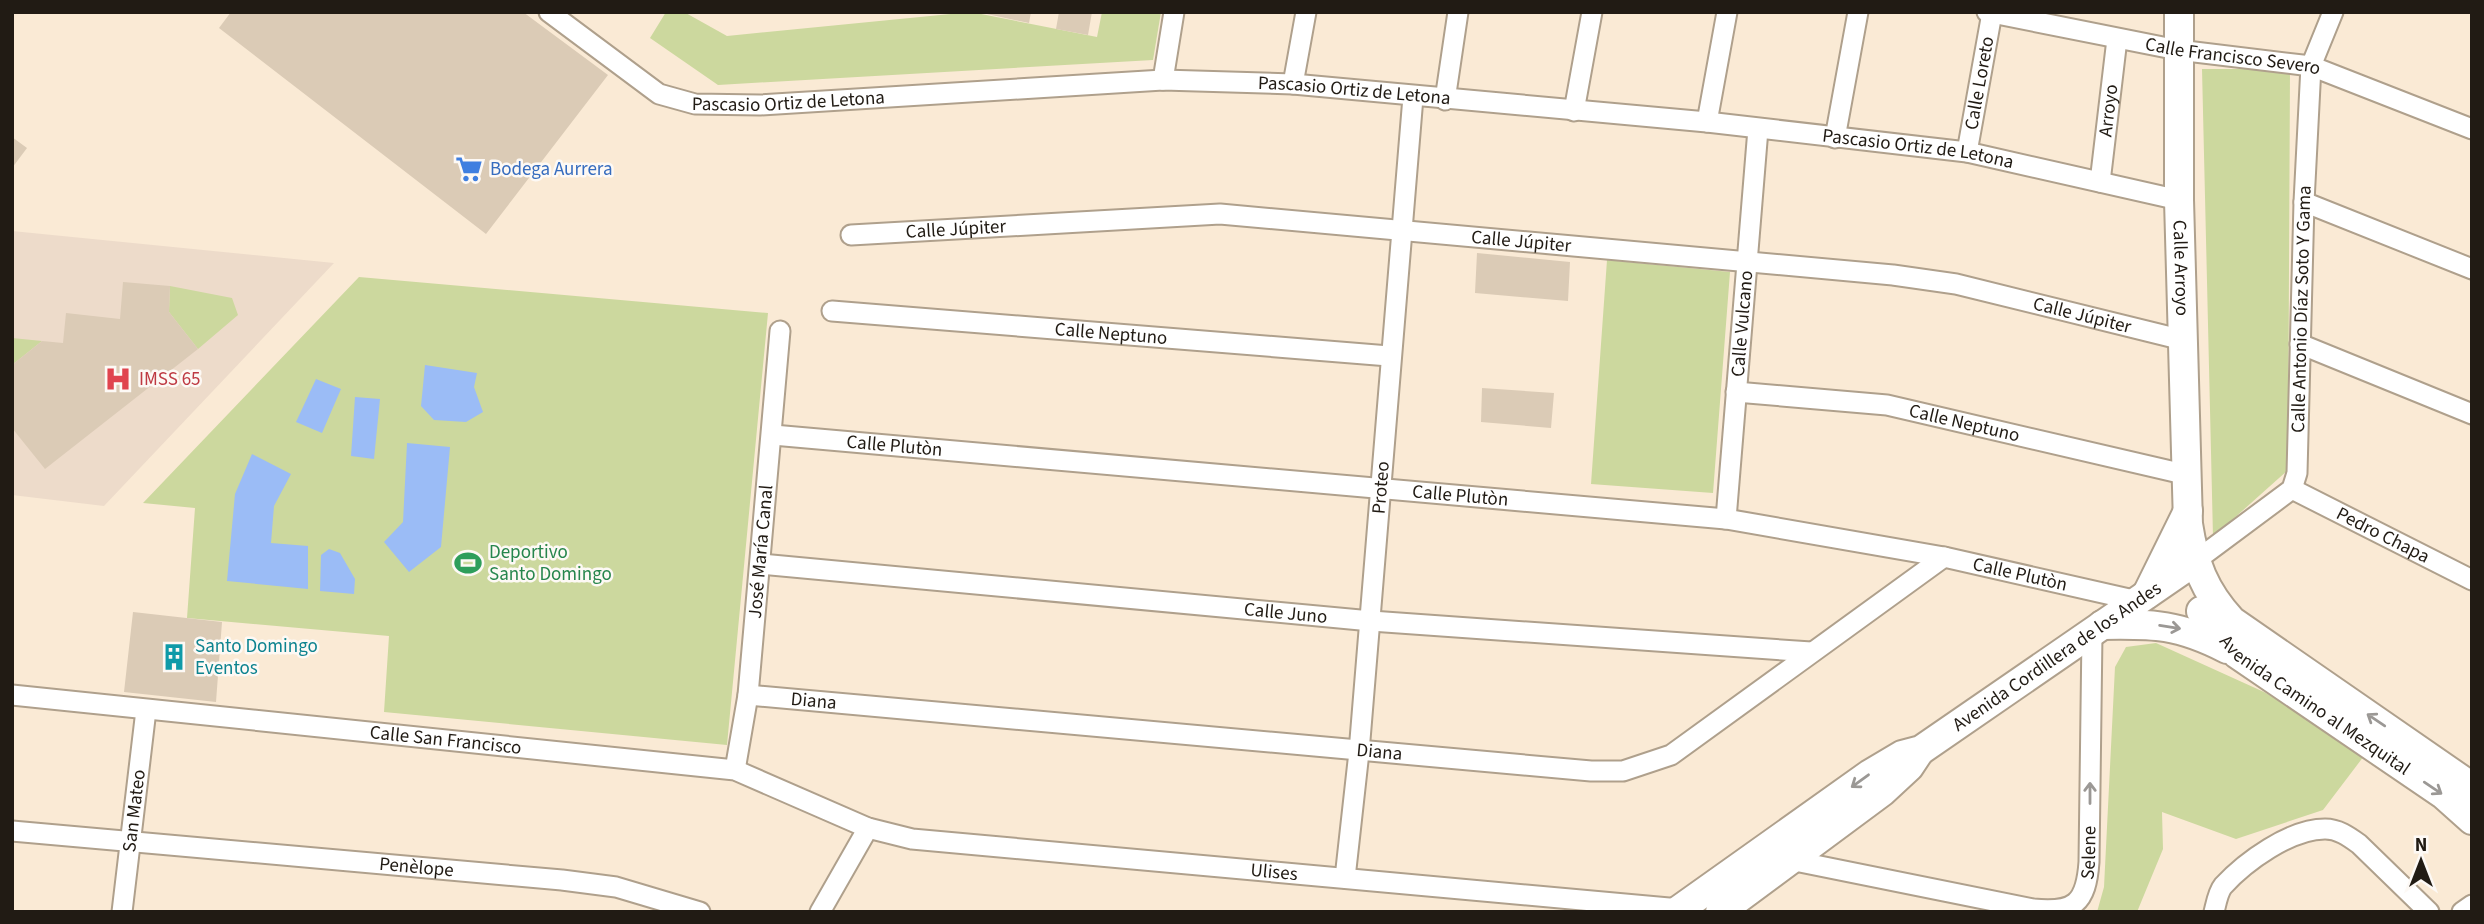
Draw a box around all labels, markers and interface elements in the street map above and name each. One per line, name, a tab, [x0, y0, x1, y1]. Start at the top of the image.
street label: Calle Francisco Severo	[2143, 30, 2325, 82]
street label: Calle Loreto	[1958, 34, 2001, 132]
street label: Pascasio Ortiz de Letona	[1258, 69, 1452, 112]
street label: Arroyo	[2092, 83, 2125, 138]
street label: Pascasio Ortiz de Letona	[692, 84, 886, 119]
street label: Pascasio Ortiz de Letona	[1821, 122, 2016, 176]
supermarket icon: Bodega Aurrera	[454, 154, 484, 184]
place label: Bodega Aurrera	[490, 156, 613, 183]
street label: Calle Antonio Díaz Soto Y Gama	[2285, 185, 2318, 433]
street label: Calle Júpiter	[905, 213, 1007, 245]
street label: Calle Arroyo	[2166, 220, 2196, 316]
street label: Calle Júpiter	[1470, 223, 1573, 259]
street label: Calle Vulcano	[1724, 269, 1760, 378]
street label: Calle Júpiter	[2030, 290, 2135, 340]
street label: Calle Neptuno	[1054, 316, 1168, 352]
hospital icon: IMSS 65	[103, 364, 133, 394]
place label: IMSS 65	[139, 366, 201, 393]
street label: Calle Neptuno	[1906, 397, 2022, 449]
street label: Calle Plutòn	[845, 428, 944, 463]
street label: Proteo	[1365, 460, 1396, 515]
street label: Calle Plutòn	[1411, 478, 1509, 513]
street label: José María Canal	[741, 484, 780, 620]
street label: Pedro Chapa	[2332, 500, 2434, 570]
place label: Deportivo Santo Domingo	[489, 539, 612, 588]
sports icon: Deportivo Santo Domingo	[453, 548, 483, 578]
street label: Calle Plutòn	[1970, 550, 2070, 598]
street label: Avenida Cordillera de los Andes	[1947, 575, 2167, 738]
street label: Calle Juno	[1243, 596, 1329, 630]
one-way arrow	[2158, 621, 2181, 634]
street label: Avenida Camino al Mezquital	[2213, 629, 2416, 782]
place label: Santo Domingo Eventos	[195, 633, 318, 682]
building icon: Santo Domingo Eventos	[159, 642, 189, 672]
street label: Diana	[790, 685, 838, 716]
one-way arrow	[2366, 713, 2386, 727]
street label: Calle San Francisco	[368, 719, 523, 761]
street label: Diana	[1355, 736, 1404, 767]
street label: San Mateo	[116, 768, 152, 854]
one-way arrow	[1851, 774, 1870, 788]
one-way arrow	[2423, 781, 2443, 795]
one-way arrow	[2083, 782, 2097, 805]
street label: Selene	[2074, 826, 2103, 881]
north arrow	[2386, 826, 2456, 896]
text: N	[2415, 832, 2427, 859]
street label: Penèlope	[378, 850, 455, 884]
street label: Ulises	[1249, 856, 1299, 888]

